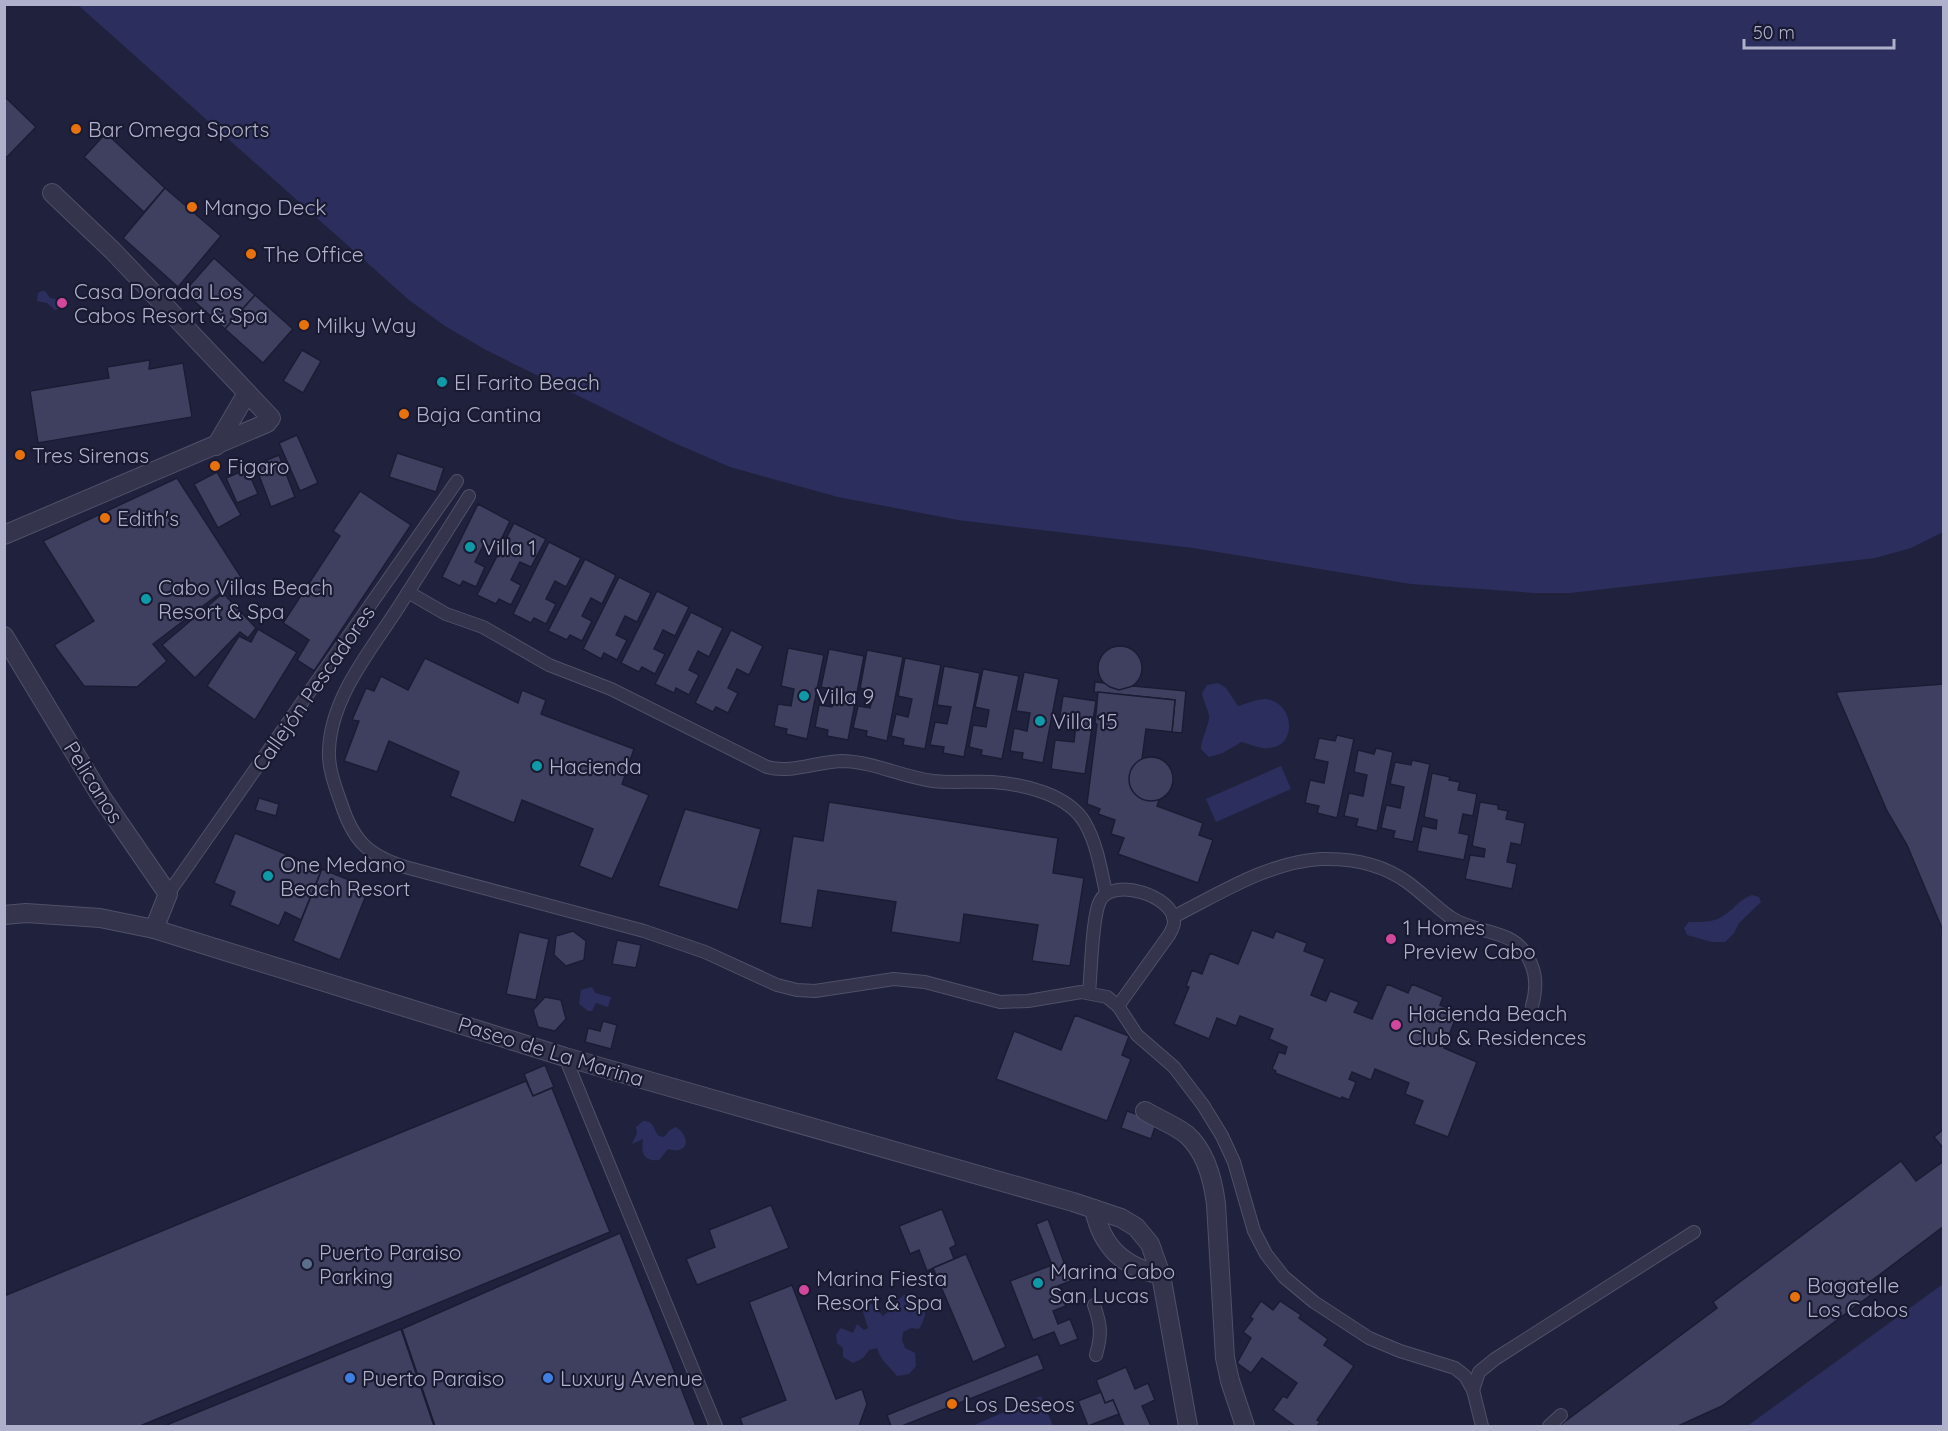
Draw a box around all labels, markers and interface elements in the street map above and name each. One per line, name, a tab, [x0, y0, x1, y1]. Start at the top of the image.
scale bar	[1744, 12, 1894, 50]
text: 50 m	[1753, 21, 1795, 44]
place label: Bar Omega Sports	[88, 116, 269, 142]
marker: Bar Omega Sports	[69, 122, 83, 136]
place label: Mango Deck	[204, 194, 327, 220]
marker: Mango Deck	[185, 200, 199, 214]
place label: The Office	[263, 241, 364, 267]
marker: The Office	[244, 247, 258, 261]
place label: Casa Dorada Los Cabos Resort & Spa	[74, 278, 268, 328]
marker: Casa Dorada Los Cabos Resort & Spa	[55, 296, 69, 310]
place label: Milky Way	[316, 312, 416, 338]
marker: Milky Way	[297, 318, 311, 332]
place label: El Farito Beach	[454, 369, 600, 395]
marker: El Farito Beach	[435, 375, 449, 389]
place label: Baja Cantina	[416, 401, 542, 427]
marker: Baja Cantina	[397, 407, 411, 421]
place label: Tres Sirenas	[32, 442, 149, 468]
marker: Tres Sirenas	[13, 448, 27, 462]
place label: Figaro	[227, 453, 289, 479]
marker: Figaro	[208, 459, 222, 473]
place label: Edith's	[117, 505, 179, 531]
marker: Edith's	[98, 511, 112, 525]
place label: Villa 1	[482, 534, 536, 560]
marker: Villa 1	[463, 540, 477, 554]
place label: Cabo Villas Beach Resort & Spa	[158, 574, 333, 624]
marker: Cabo Villas Beach Resort & Spa	[139, 592, 153, 606]
street label: Callejón Pescadores	[246, 600, 380, 776]
place label: Villa 9	[816, 683, 874, 709]
marker: Villa 9	[797, 689, 811, 703]
place label: Villa 15	[1052, 708, 1118, 734]
marker: Villa 15	[1033, 714, 1047, 728]
street label: Pelicanos	[59, 736, 129, 828]
place label: Hacienda	[549, 753, 642, 779]
marker: Hacienda	[530, 759, 544, 773]
place label: One Medano Beach Resort	[280, 851, 410, 901]
marker: One Medano Beach Resort	[261, 869, 275, 883]
place label: 1 Homes Preview Cabo	[1403, 914, 1536, 964]
marker: 1 Homes Preview Cabo	[1384, 932, 1398, 946]
place label: Hacienda Beach Club & Residences	[1408, 1000, 1586, 1050]
street label: Paseo de La Marina	[455, 1010, 647, 1092]
marker: Hacienda Beach Club & Residences	[1389, 1018, 1403, 1032]
place label: Puerto Paraiso Parking	[319, 1239, 461, 1289]
marker: Puerto Paraiso Parking	[300, 1257, 314, 1271]
place label: Marina Cabo San Lucas	[1050, 1258, 1175, 1308]
place label: Marina Fiesta Resort & Spa	[816, 1265, 947, 1315]
place label: Bagatelle Los Cabos	[1807, 1272, 1908, 1322]
marker: Marina Cabo San Lucas	[1031, 1276, 1045, 1290]
marker: Marina Fiesta Resort & Spa	[797, 1283, 811, 1297]
marker: Bagatelle Los Cabos	[1788, 1290, 1802, 1304]
place label: Puerto Paraiso	[362, 1365, 504, 1391]
place label: Luxury Avenue	[560, 1365, 703, 1391]
marker: Puerto Paraiso	[343, 1371, 357, 1385]
marker: Luxury Avenue	[541, 1371, 555, 1385]
place label: Los Deseos	[964, 1391, 1075, 1417]
marker: Los Deseos	[945, 1397, 959, 1411]

